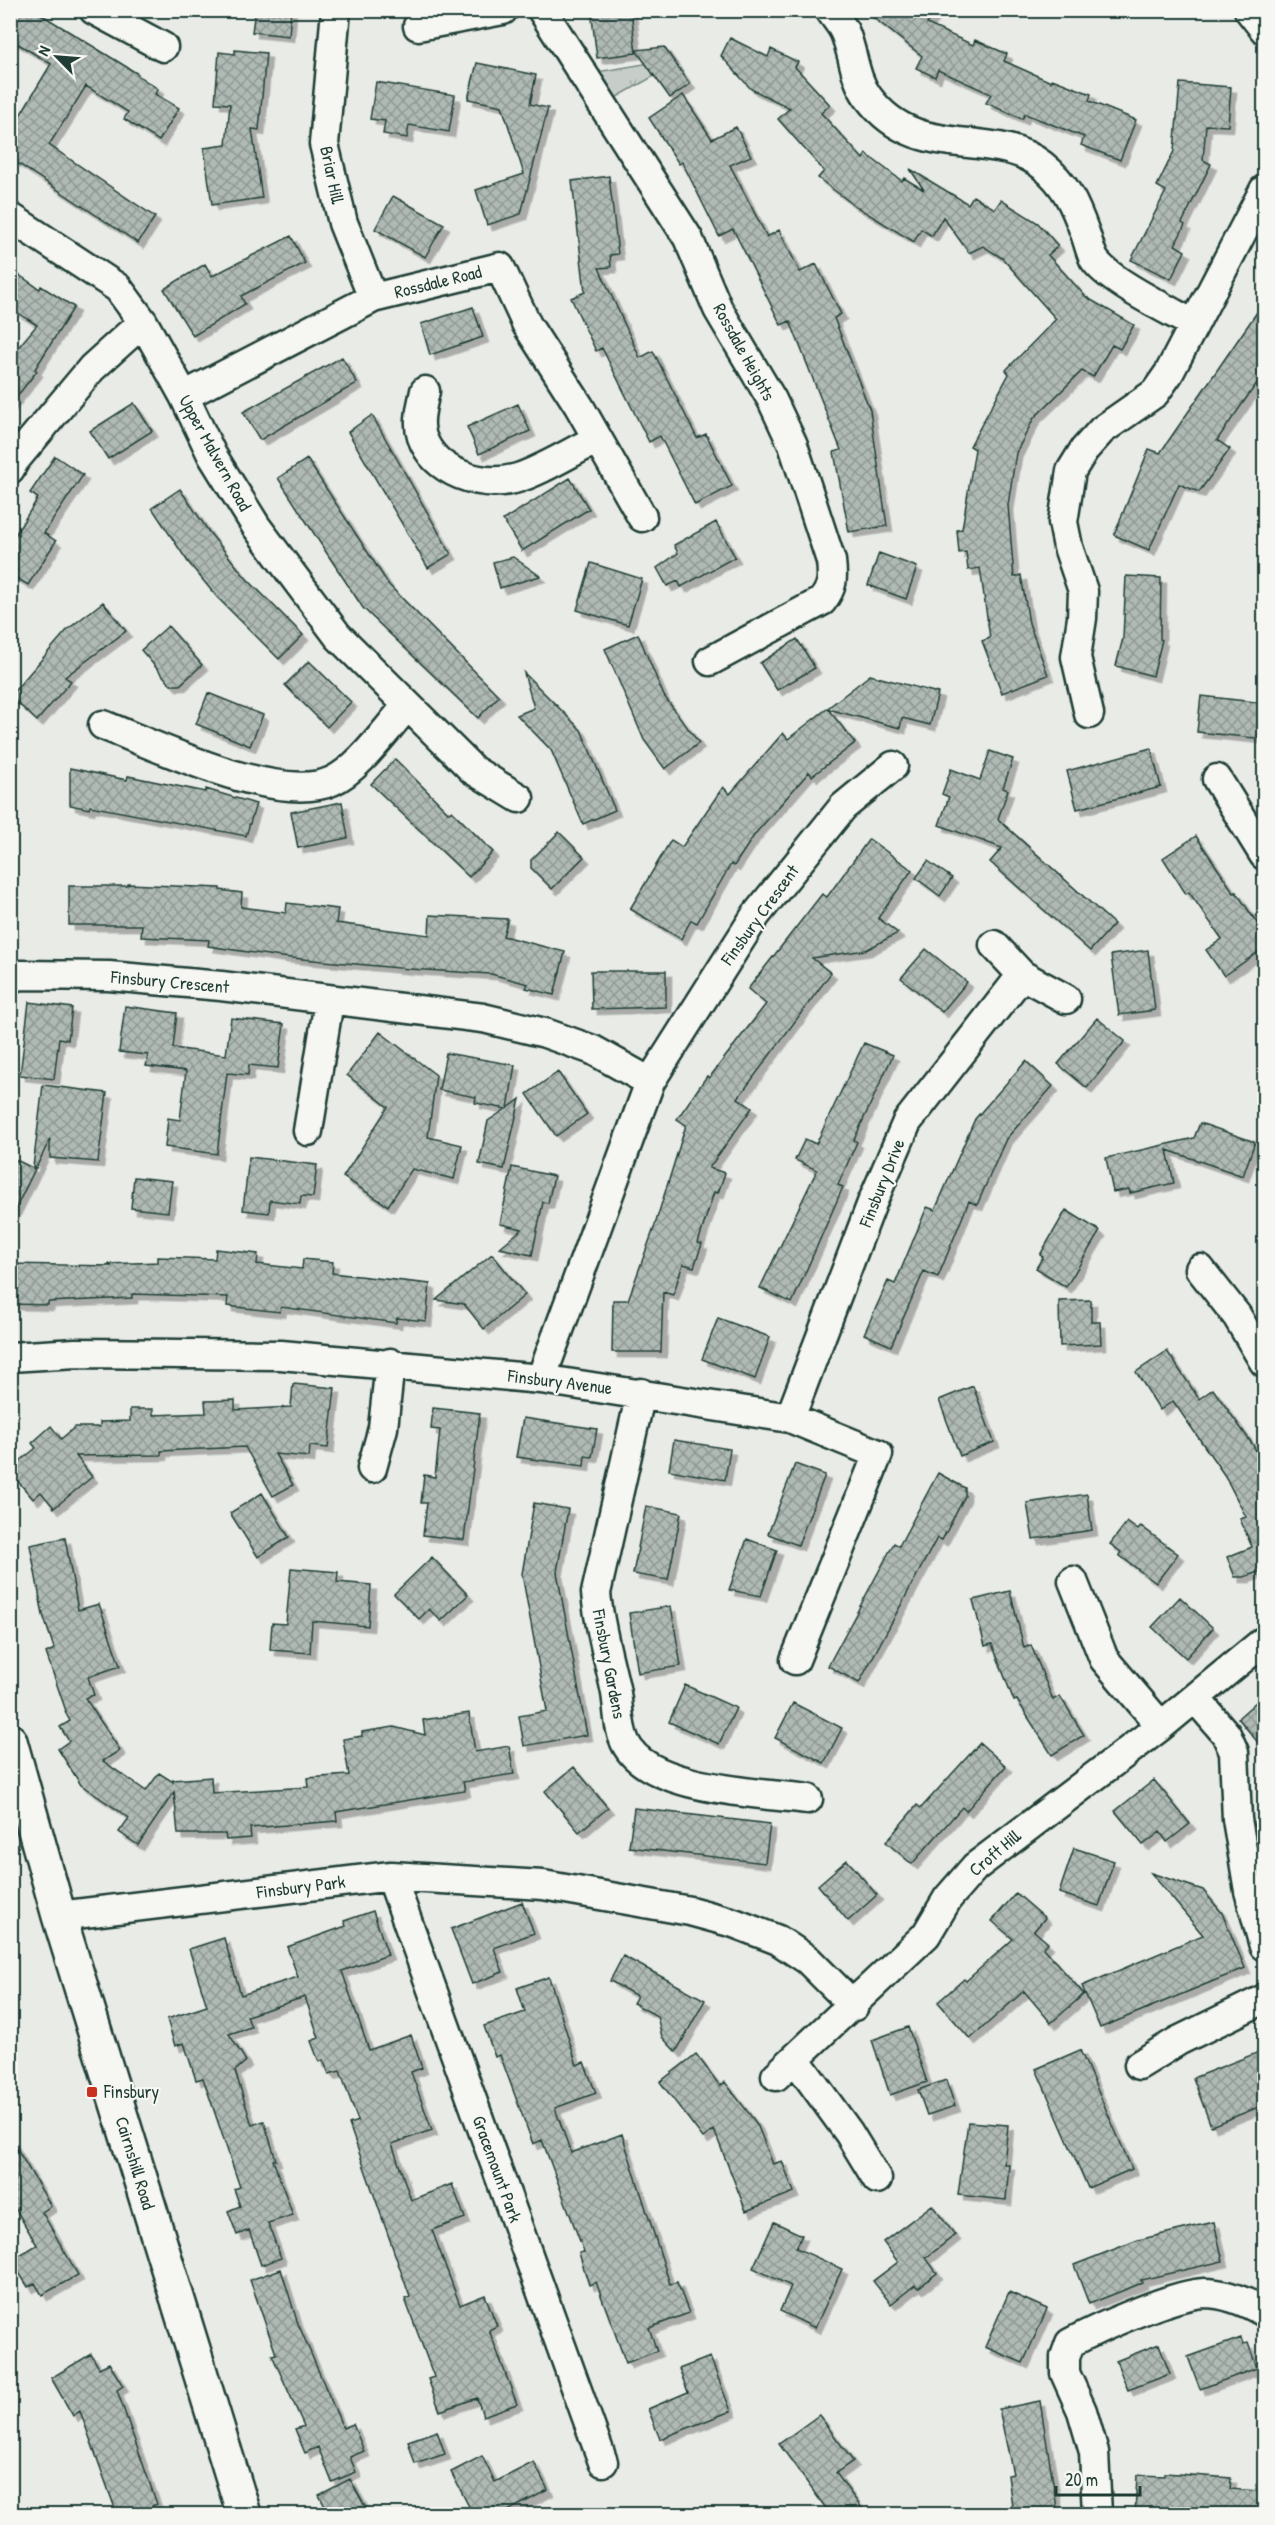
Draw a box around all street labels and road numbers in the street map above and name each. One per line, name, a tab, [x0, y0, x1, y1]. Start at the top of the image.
street label: Briar Hill	[314, 144, 351, 206]
street label: Rossdale Road	[392, 259, 484, 304]
street label: Rossdale Heights	[707, 299, 782, 405]
street label: Upper Malvern Road	[173, 390, 258, 515]
street label: Finsbury Crescent	[714, 859, 805, 971]
street label: Finsbury Crescent	[109, 964, 231, 999]
street label: Finsbury Drive	[852, 1135, 911, 1232]
street label: Finsbury Avenue	[506, 1363, 614, 1400]
street label: Finsbury Gardens	[586, 1606, 632, 1721]
street label: Croft Hill	[963, 1823, 1026, 1882]
street label: Finsbury Park	[254, 1869, 347, 1904]
street label: Gracemount Park	[467, 2112, 529, 2226]
street label: Cairnshill Road	[109, 2113, 161, 2212]

